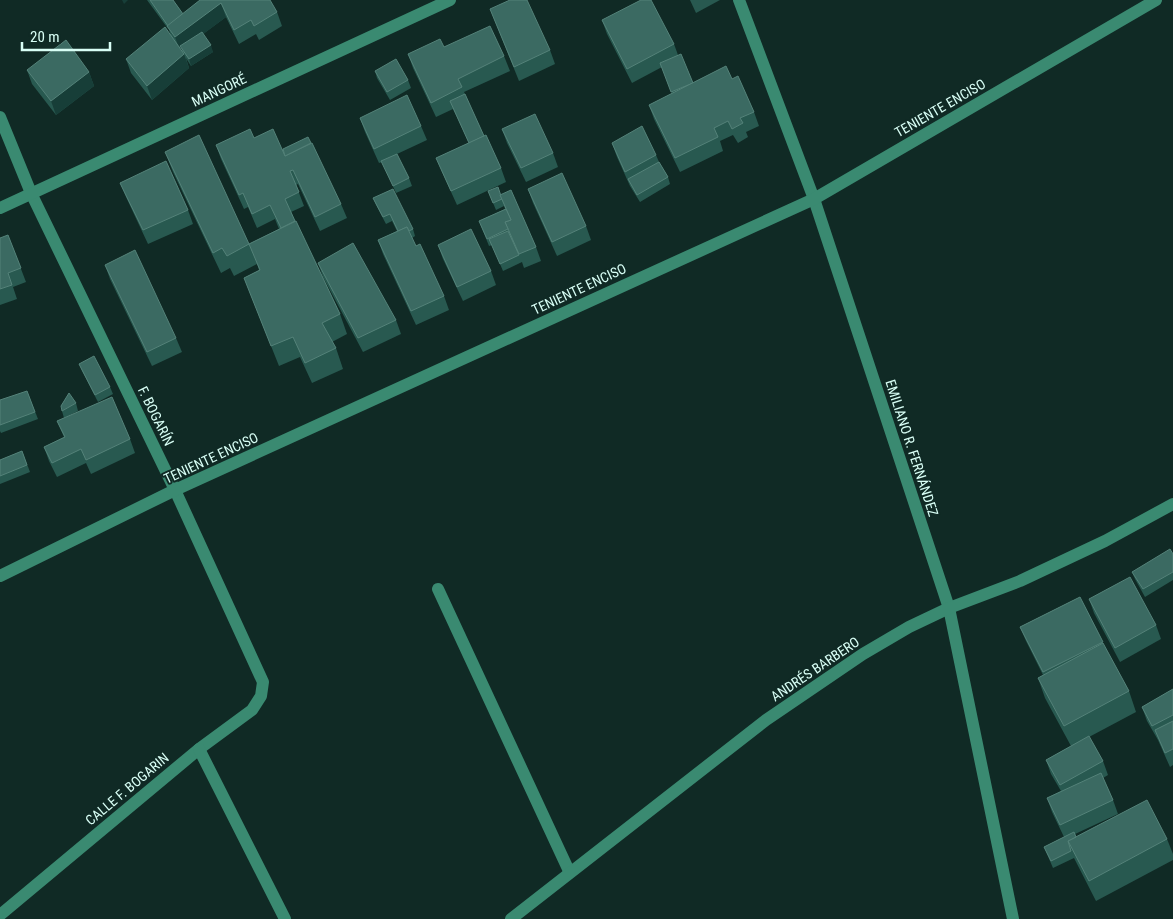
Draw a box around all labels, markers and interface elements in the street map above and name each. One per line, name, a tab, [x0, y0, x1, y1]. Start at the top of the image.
scale bar	[22, 20, 110, 52]
text: 20 m	[30, 28, 60, 46]
street label: MANGORÉ	[189, 69, 249, 110]
street label: TENIENTE ENCISO	[892, 76, 988, 140]
street label: TENIENTE ENCISO	[529, 260, 629, 318]
street label: EMILIANO R. FERNÁNDEZ	[882, 377, 943, 518]
street label: F. BOGARÍN	[135, 383, 178, 448]
street label: TENIENTE ENCISO	[161, 429, 261, 487]
street label: ANDRÉS BARBERO	[767, 633, 862, 704]
street label: CALLE F. BOGARIN	[82, 750, 172, 828]

